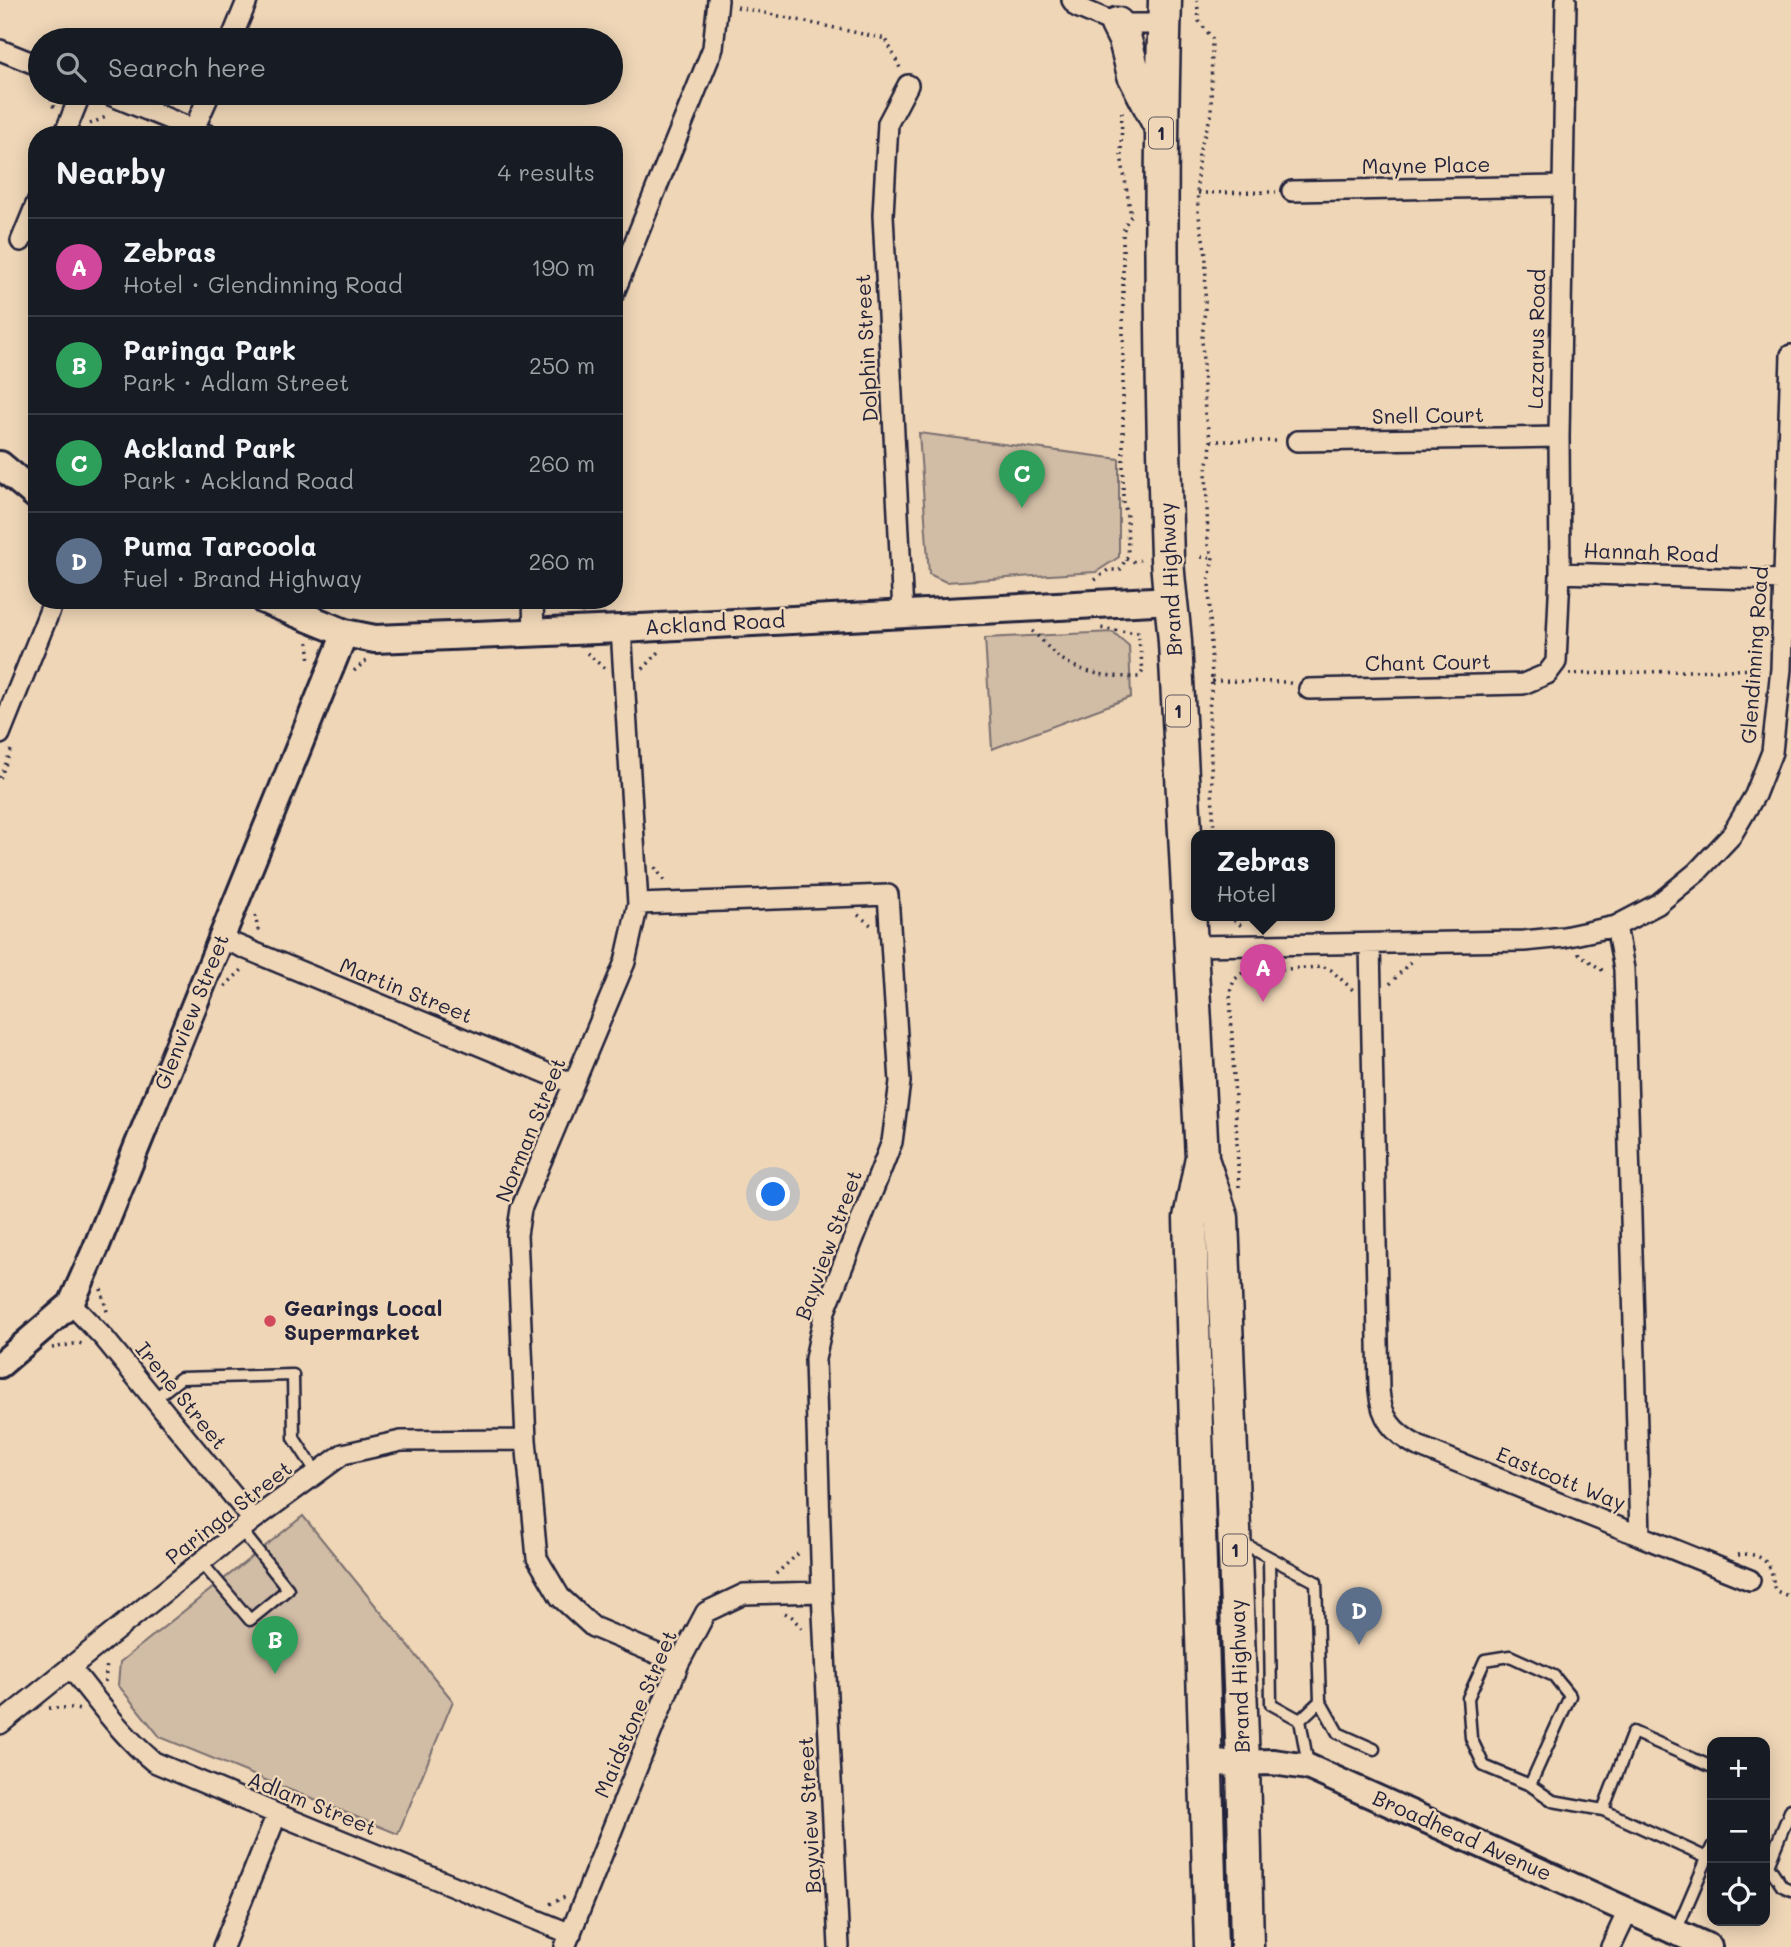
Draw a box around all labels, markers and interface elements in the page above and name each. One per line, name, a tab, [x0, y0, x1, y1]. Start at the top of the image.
search box	[28, 28, 623, 105]
icon: search	[52, 48, 90, 86]
text: Search here	[108, 50, 266, 84]
road number: 1	[1149, 118, 1173, 148]
street label: Mayne Place	[1361, 150, 1491, 179]
text: Nearby	[56, 152, 166, 192]
text: 4 results	[498, 157, 595, 187]
text: Zebras	[123, 235, 216, 269]
text: A	[71, 252, 87, 282]
text: 190 m	[531, 252, 595, 282]
text: Hotel · Glendinning Road	[123, 269, 403, 299]
street label: Lazarus Road	[1521, 269, 1550, 409]
street label: Dolphin Street	[848, 273, 883, 423]
text: Paringa Park	[123, 333, 296, 367]
text: B	[71, 350, 87, 380]
text: 250 m	[529, 350, 595, 380]
text: Park · Adlam Street	[123, 367, 349, 397]
street label: Snell Court	[1372, 400, 1484, 429]
text: Ackland Park	[123, 431, 296, 465]
text: C	[70, 448, 88, 478]
text: 260 m	[528, 448, 595, 478]
pin: C	[999, 450, 1045, 508]
text: Park · Ackland Road	[123, 465, 354, 495]
street label: Brand Highway	[1152, 501, 1187, 657]
text: Puma Tarcoola	[123, 529, 317, 563]
street label: Hannah Road	[1583, 536, 1719, 567]
text: D	[71, 546, 87, 576]
text: 260 m	[528, 546, 595, 576]
text: Fuel · Brand Highway	[123, 563, 362, 593]
street label: Glendinning Road	[1734, 565, 1773, 744]
street label: Ackland Road	[644, 605, 786, 640]
street label: Chant Court	[1365, 647, 1491, 676]
road number: 1	[1166, 696, 1190, 726]
popup	[1191, 830, 1335, 921]
text: Zebras	[1216, 844, 1310, 878]
text: Hotel	[1216, 878, 1277, 908]
street label: Glenview Street	[147, 929, 234, 1093]
pin: A	[1240, 944, 1286, 1002]
street label: Martin Street	[336, 951, 477, 1029]
street label: Norman Street	[488, 1053, 571, 1206]
street label: Bayview Street	[788, 1166, 867, 1323]
your location	[756, 1177, 790, 1211]
place label: Gearings Local Supermarket	[284, 1294, 442, 1345]
marker: Gearings Local Supermarket	[262, 1313, 278, 1329]
street label: Irene Street	[130, 1336, 234, 1454]
street label: Eastcott Way	[1493, 1439, 1630, 1516]
street label: Paringa Street	[159, 1454, 297, 1570]
road number: 1	[1223, 1534, 1247, 1566]
pin: D	[1336, 1587, 1382, 1645]
street label: Brand Highway	[1222, 1599, 1255, 1754]
pin: B	[252, 1616, 298, 1674]
street label: Maidstone Street	[587, 1625, 682, 1801]
street label: Bayview Street	[791, 1736, 826, 1894]
map controls	[1707, 1737, 1770, 1926]
button: +	[1707, 1737, 1770, 1800]
street label: Adlam Street	[244, 1765, 381, 1841]
street label: Broadhead Avenue	[1369, 1783, 1556, 1886]
button: −	[1707, 1800, 1770, 1863]
button: locate	[1707, 1863, 1770, 1926]

